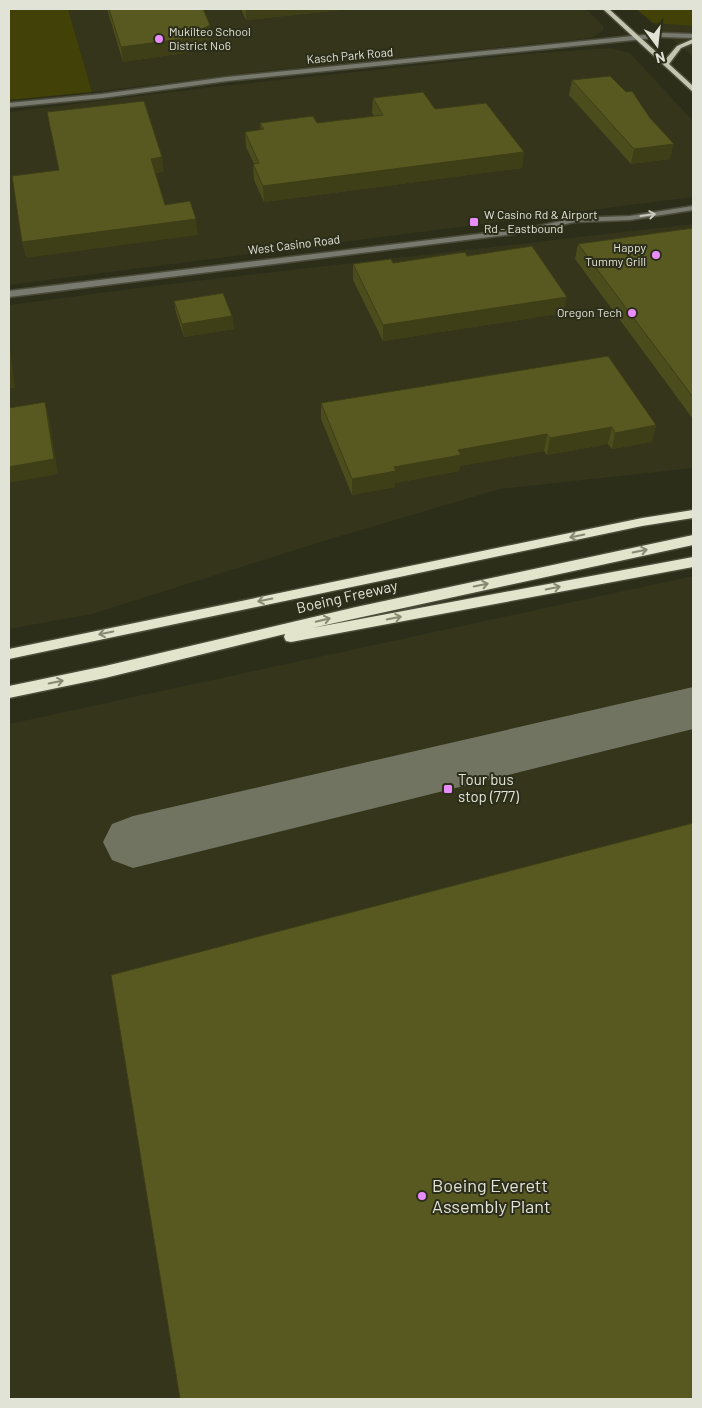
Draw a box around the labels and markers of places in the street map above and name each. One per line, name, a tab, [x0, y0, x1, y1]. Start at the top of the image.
place label: Mukilteo School District No6	[169, 24, 251, 52]
marker: Mukilteo School District No6	[153, 33, 165, 45]
place label: W Casino Rd & Airport Rd - Eastbound	[484, 207, 598, 235]
marker: W Casino Rd & Airport Rd - Eastbound	[468, 216, 480, 228]
place label: Happy Tummy Grill	[585, 240, 646, 268]
marker: Happy Tummy Grill	[650, 249, 662, 261]
place label: Oregon Tech	[557, 305, 622, 319]
marker: Oregon Tech	[626, 307, 638, 319]
place label: Tour bus stop (777)	[458, 770, 519, 805]
marker: Tour bus stop (777)	[442, 783, 454, 795]
place label: Boeing Everett Assembly Plant	[432, 1174, 551, 1217]
marker: Boeing Everett Assembly Plant	[416, 1190, 428, 1202]

